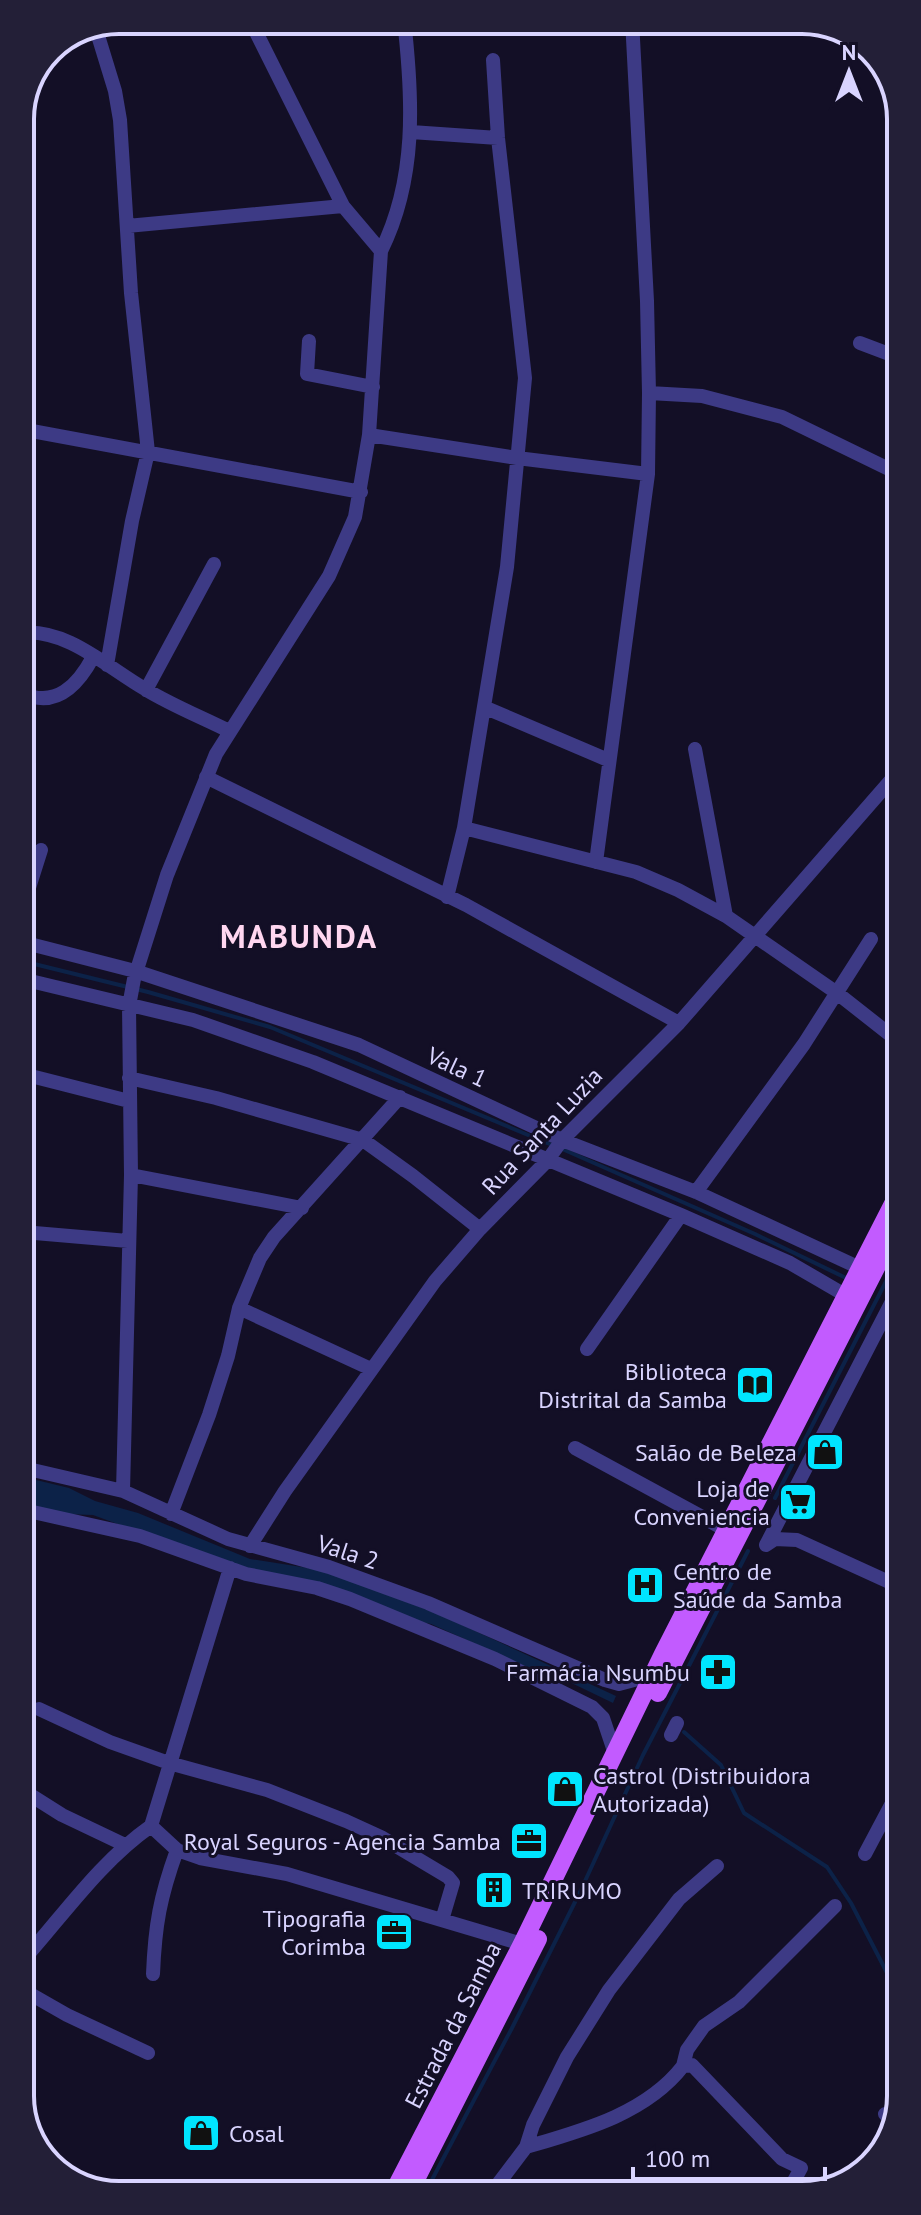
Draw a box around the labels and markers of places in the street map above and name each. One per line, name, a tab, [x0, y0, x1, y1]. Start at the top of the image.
place label: Biblioteca Distrital da Samba	[538, 1356, 727, 1415]
library icon: Biblioteca Distrital da Samba	[734, 1364, 776, 1406]
shop icon: Salão de Beleza	[804, 1431, 846, 1473]
place label: Salão de Beleza	[635, 1437, 797, 1468]
place label: Loja de Conveniencia	[634, 1473, 770, 1532]
supermarket icon: Loja de Conveniencia	[777, 1481, 819, 1523]
place label: Centro de Saúde da Samba	[673, 1556, 842, 1615]
hospital icon: Centro de Saúde da Samba	[624, 1564, 666, 1606]
pharmacy icon: Farmácia Nsumbu	[697, 1651, 739, 1693]
place label: Farmácia Nsumbu	[506, 1657, 690, 1688]
place label: Castrol (Distribuidora Autorizada)	[593, 1760, 811, 1819]
shop icon: Castrol (Distribuidora Autorizada)	[544, 1768, 586, 1810]
office icon: Royal Seguros - Agencia Samba	[508, 1820, 550, 1862]
place label: Royal Seguros - Agencia Samba	[184, 1826, 501, 1857]
building icon: TRIRUMO	[473, 1869, 515, 1911]
place label: TRIRUMO	[522, 1875, 622, 1906]
place label: Tipografia Corimba	[263, 1903, 366, 1962]
office icon: Tipografia Corimba	[373, 1911, 415, 1953]
shop icon: Cosal	[180, 2112, 222, 2154]
place label: Cosal	[229, 2118, 284, 2149]

